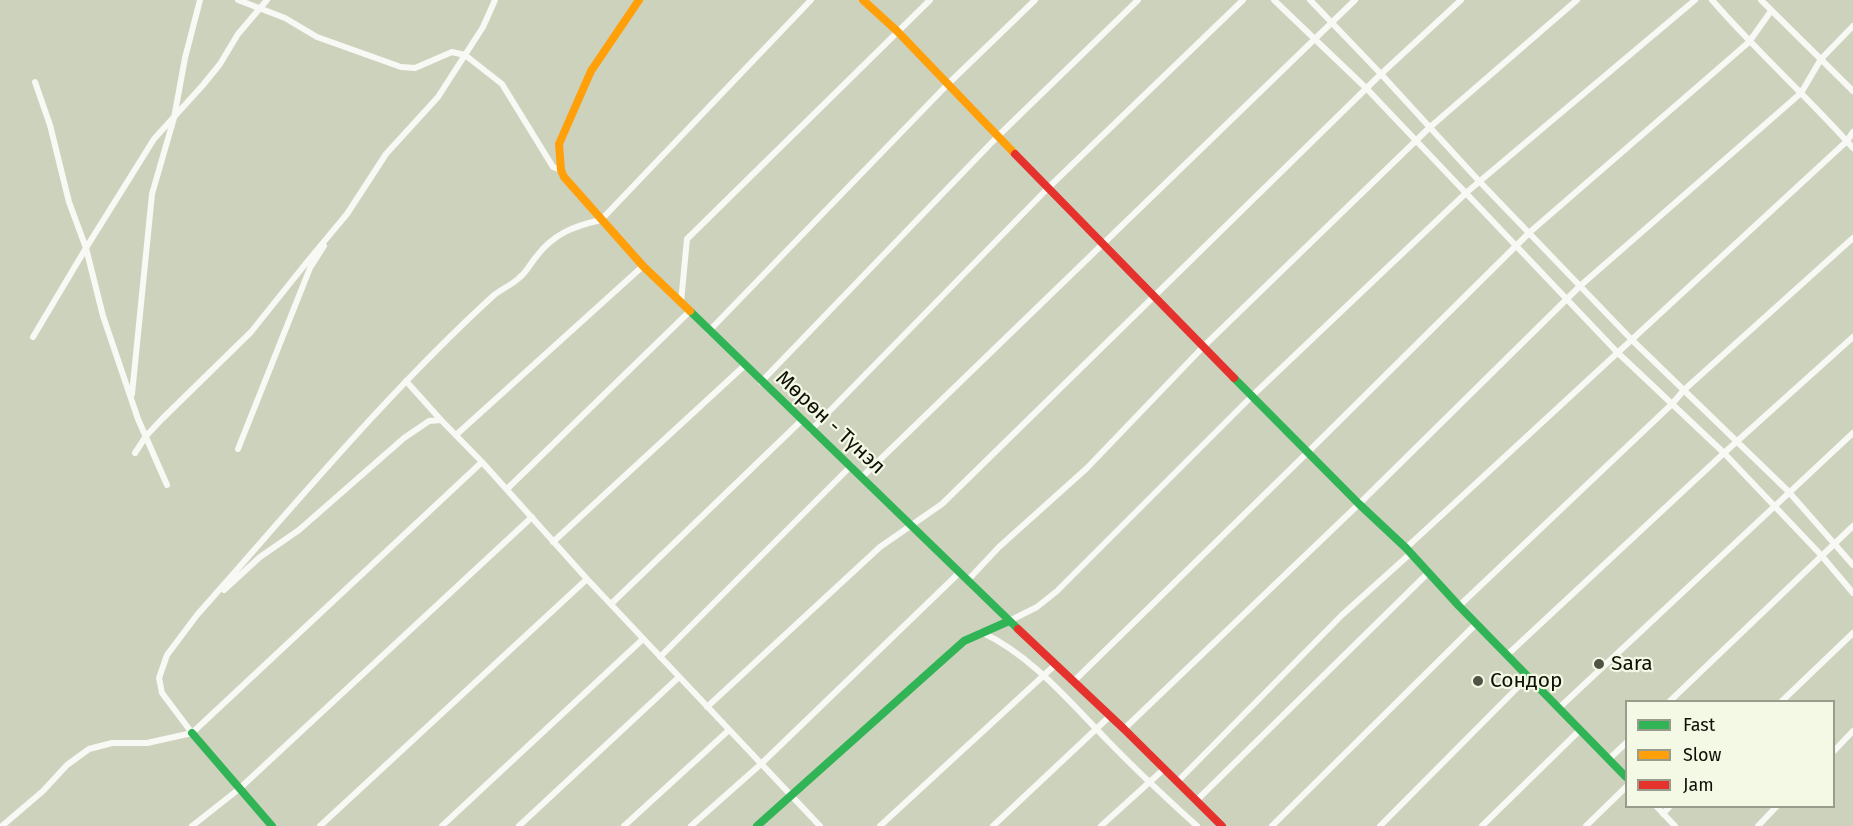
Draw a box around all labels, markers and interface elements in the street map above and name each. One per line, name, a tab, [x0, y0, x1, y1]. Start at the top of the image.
street label: Мөрөн - Түнэл	[770, 366, 890, 480]
place label: Sara	[1611, 651, 1653, 677]
marker: Sara	[1592, 657, 1606, 671]
place label: Сондор	[1490, 668, 1562, 694]
marker: Сондор	[1471, 674, 1485, 688]
legend	[1625, 700, 1835, 808]
text: Fast	[1683, 714, 1715, 736]
text: Slow	[1683, 744, 1721, 766]
text: Jam	[1683, 774, 1714, 796]

